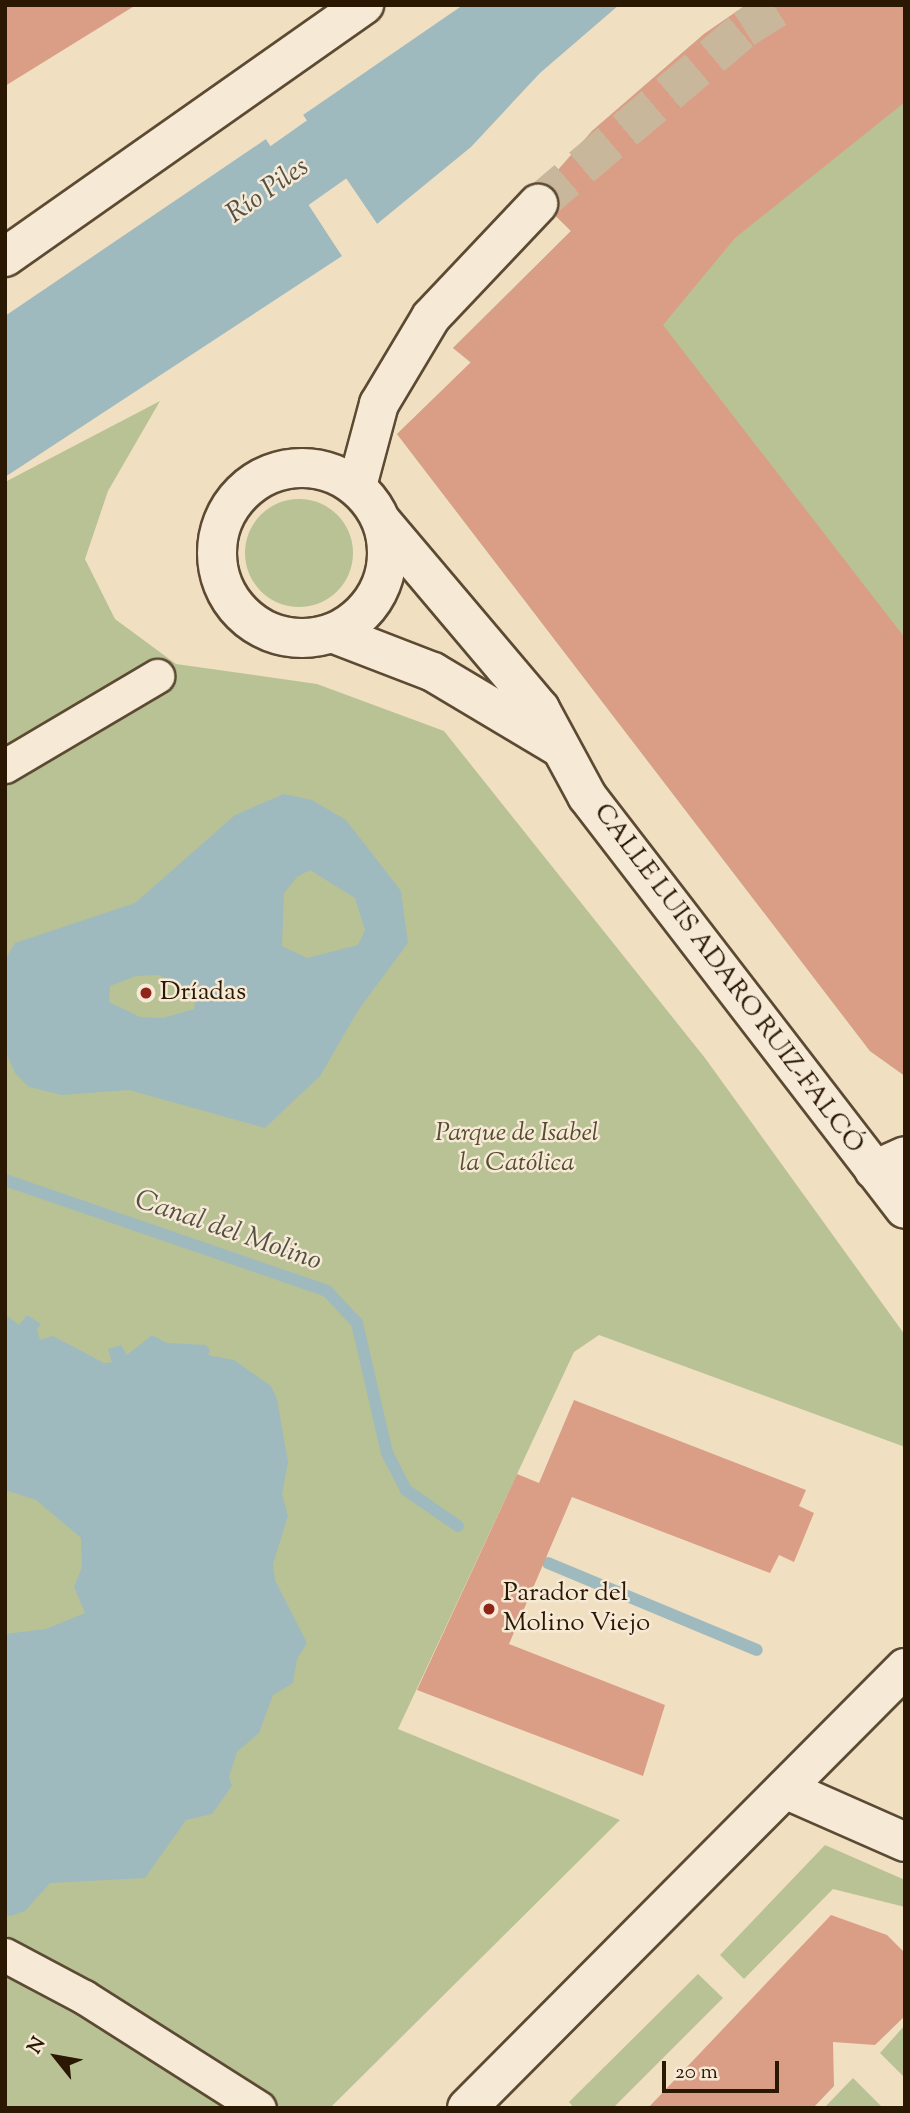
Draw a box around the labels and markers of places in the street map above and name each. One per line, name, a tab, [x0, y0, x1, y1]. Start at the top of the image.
place label: Dríadas	[160, 977, 246, 1009]
marker: Dríadas	[138, 985, 154, 1001]
place label: Parador del Molino Viejo	[503, 1578, 650, 1640]
marker: Parador del Molino Viejo	[481, 1601, 497, 1617]

